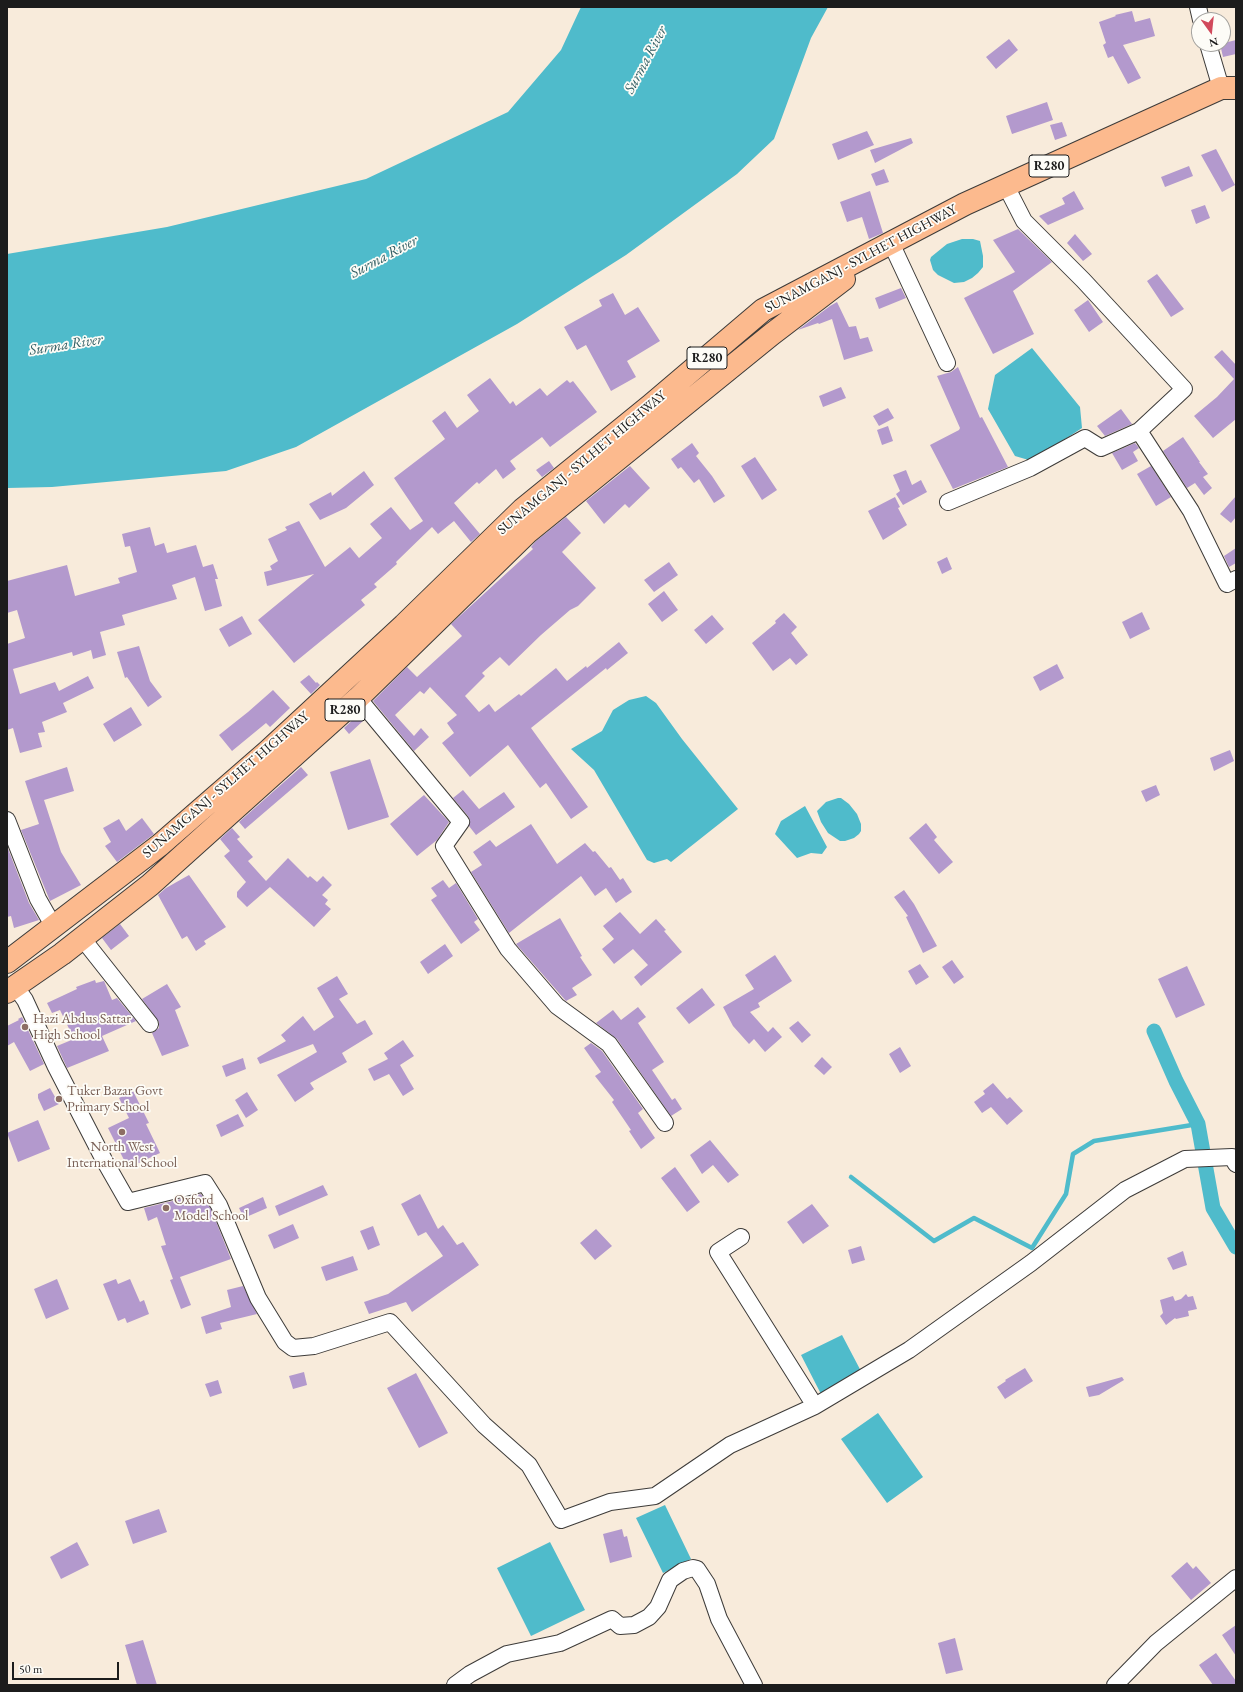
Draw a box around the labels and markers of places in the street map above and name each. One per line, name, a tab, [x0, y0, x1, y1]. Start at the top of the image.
place label: Hazi Abdus Sattar High School	[33, 1011, 131, 1044]
marker: Hazi Abdus Sattar High School	[20, 1022, 30, 1032]
place label: Tuker Bazar Govt Primary School	[67, 1083, 163, 1116]
marker: Tuker Bazar Govt Primary School	[54, 1094, 64, 1104]
marker: North West International School	[117, 1127, 127, 1137]
place label: North West International School	[67, 1139, 177, 1172]
place label: Oxford Model School	[174, 1192, 248, 1224]
marker: Oxford Model School	[161, 1203, 171, 1213]

